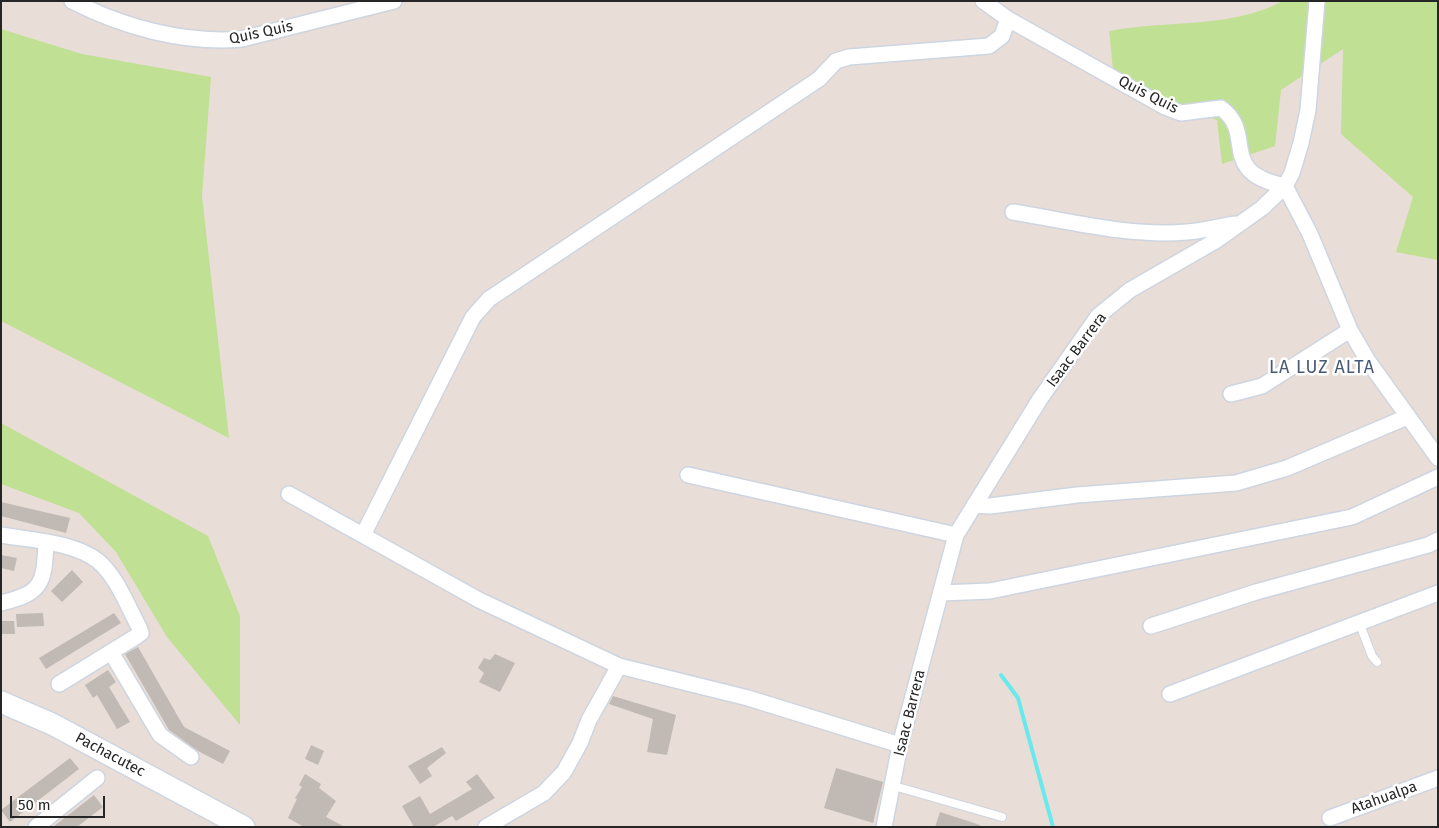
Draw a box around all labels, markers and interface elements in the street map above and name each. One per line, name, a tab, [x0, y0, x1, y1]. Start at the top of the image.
street label: Quis Quis	[228, 17, 294, 49]
street label: Quis Quis	[1115, 72, 1181, 118]
street label: Isaac Barrera	[1043, 309, 1111, 391]
district label: LA LUZ ALTA	[1268, 357, 1376, 379]
street label: Isaac Barrera	[891, 668, 929, 758]
street label: Pachacutec	[72, 729, 148, 781]
street label: Atahualpa	[1349, 778, 1419, 818]
scale bar	[12, 786, 108, 818]
text: 50 m	[18, 796, 51, 814]

